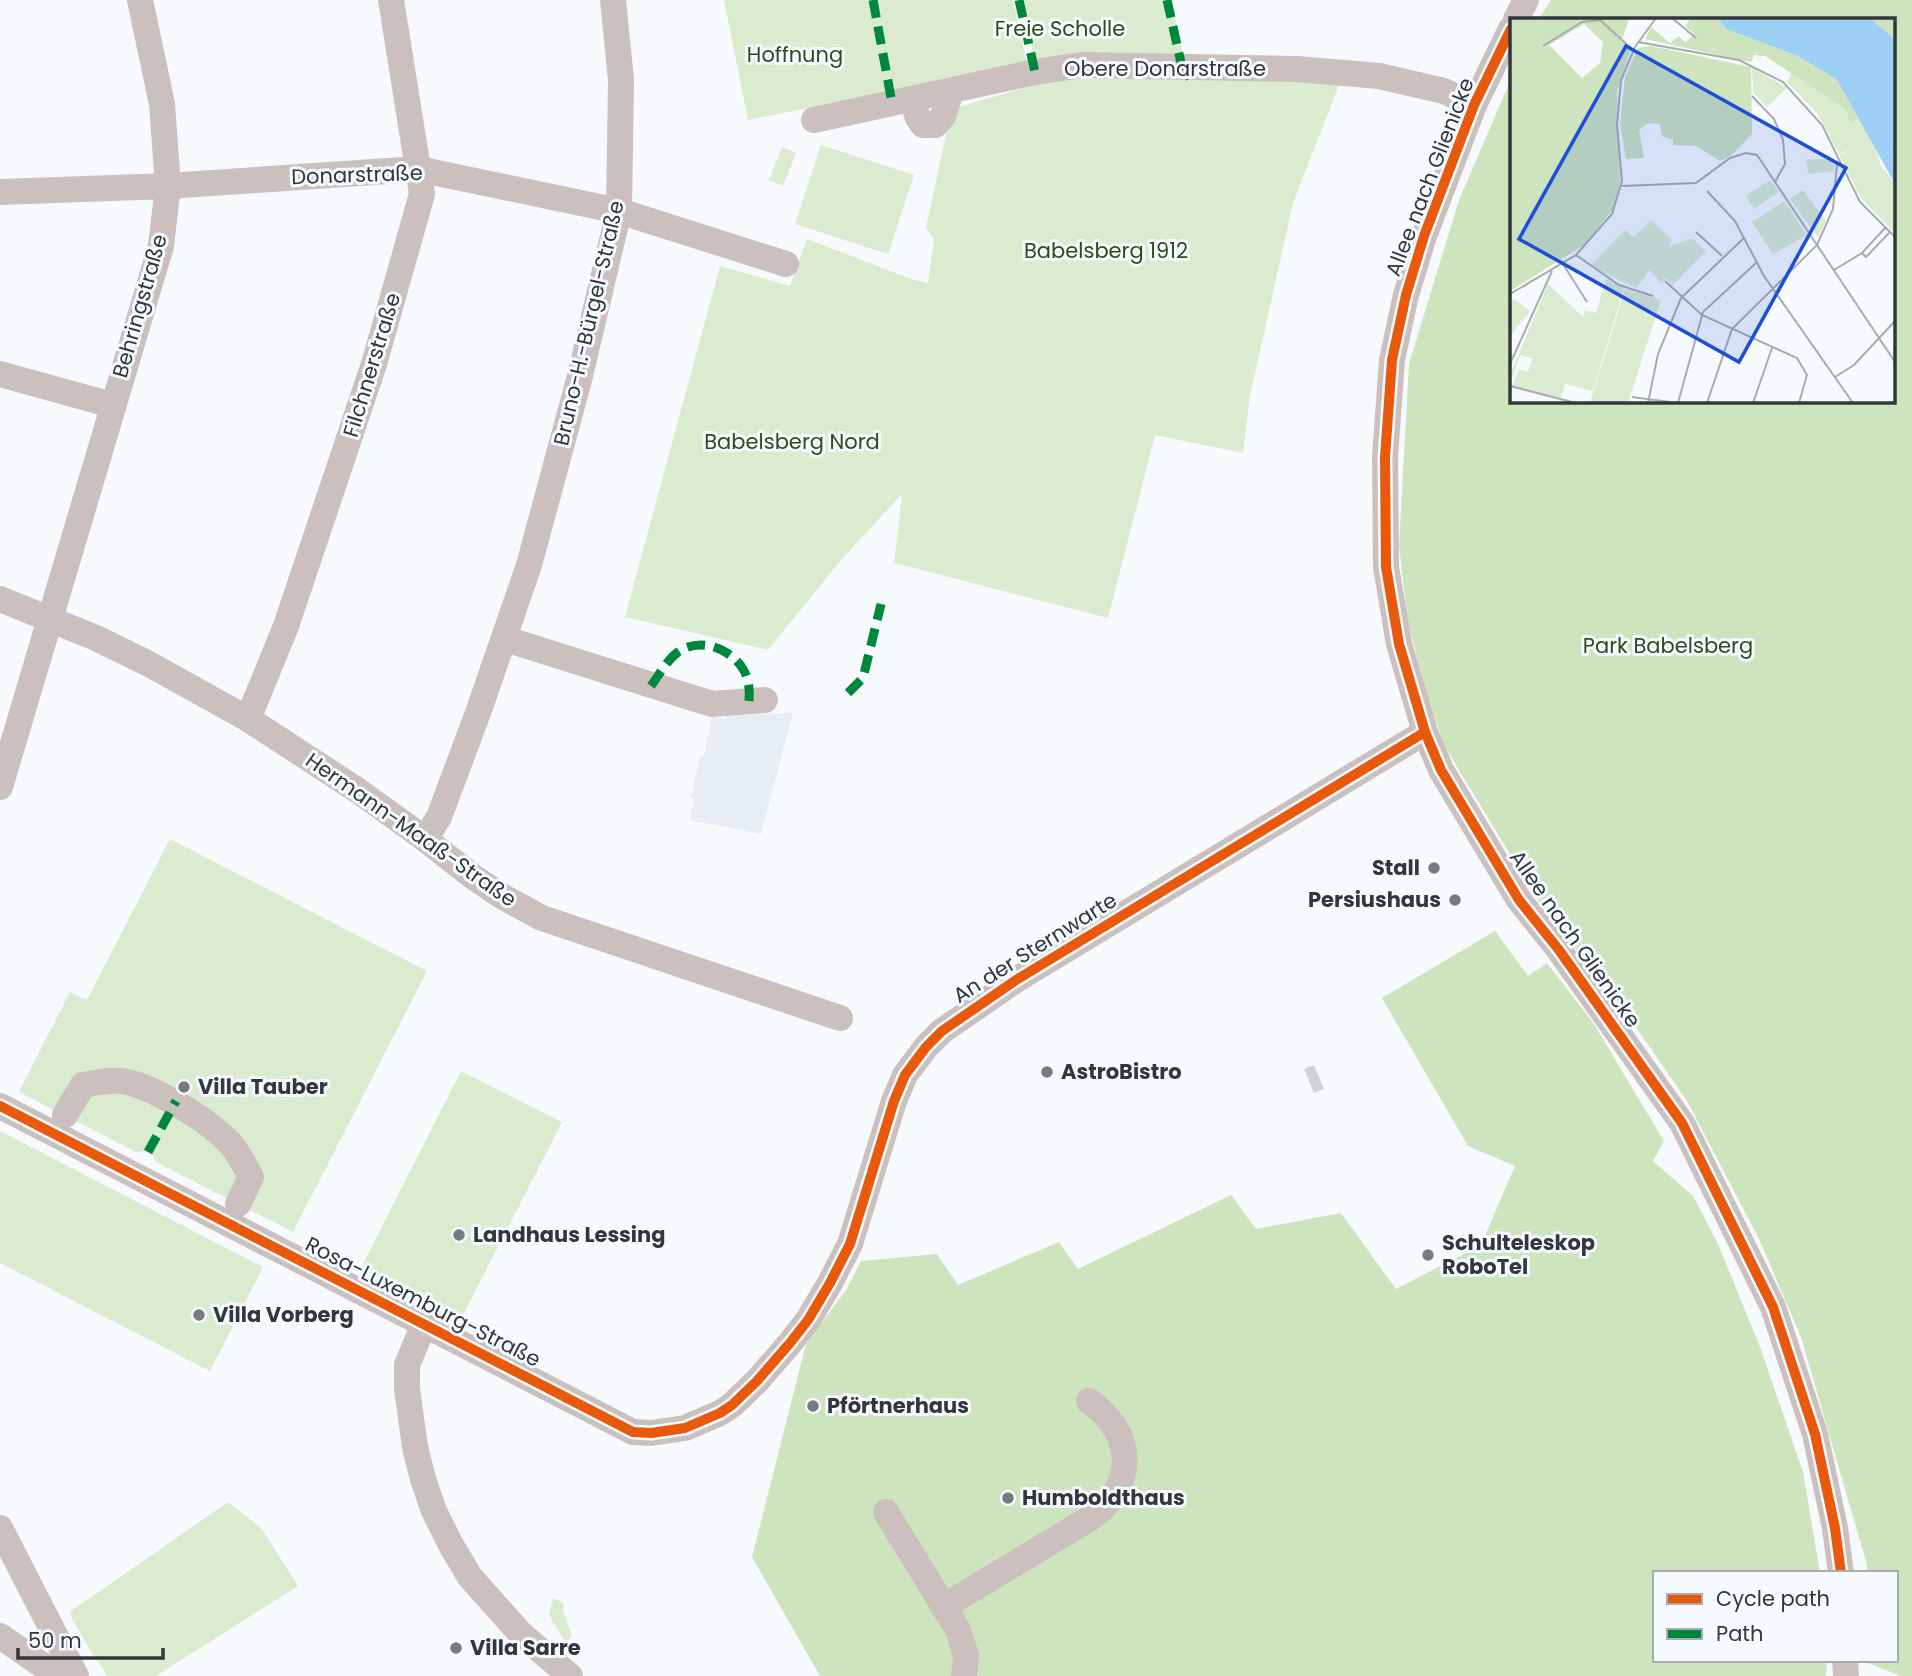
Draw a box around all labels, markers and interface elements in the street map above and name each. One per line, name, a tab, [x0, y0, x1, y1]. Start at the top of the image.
park label: Freie Scholle	[995, 14, 1125, 43]
inset map	[1510, 18, 1895, 402]
park label: Hoffnung	[747, 40, 843, 69]
street label: Obere Donarstraße	[1064, 54, 1266, 83]
street label: Allee nach Glienicke	[1378, 73, 1481, 280]
street label: Donarstraße	[291, 158, 423, 191]
street label: Bruno-H.-Bürgel-Straße	[546, 198, 631, 448]
street label: Behringstraße	[105, 231, 174, 381]
park label: Babelsberg 1912	[1024, 236, 1188, 265]
street label: Filchnerstraße	[336, 289, 407, 441]
park label: Babelsberg Nord	[704, 427, 880, 456]
park label: Park Babelsberg	[1583, 631, 1753, 660]
street label: Hermann-Maaß-Straße	[300, 746, 523, 914]
street label: Allee nach Glienicke	[1503, 844, 1648, 1033]
place label: Stall	[1372, 853, 1420, 882]
marker: Stall	[1426, 860, 1442, 876]
street label: An der Sternwarte	[947, 885, 1122, 1010]
place label: Persiushaus	[1308, 885, 1441, 914]
marker: Persiushaus	[1447, 892, 1463, 908]
place label: AstroBistro	[1061, 1057, 1182, 1086]
marker: AstroBistro	[1039, 1064, 1055, 1080]
place label: Villa Tauber	[198, 1072, 328, 1101]
marker: Villa Tauber	[176, 1079, 192, 1095]
place label: Landhaus Lessing	[473, 1220, 665, 1249]
marker: Landhaus Lessing	[451, 1227, 467, 1243]
place label: Schulteleskop RoboTel	[1442, 1228, 1595, 1281]
street label: Rosa-Luxemburg-Straße	[300, 1229, 546, 1374]
marker: Schulteleskop RoboTel	[1420, 1247, 1436, 1263]
place label: Villa Vorberg	[213, 1300, 354, 1329]
marker: Villa Vorberg	[191, 1307, 207, 1323]
place label: Pförtnerhaus	[827, 1391, 969, 1420]
marker: Pförtnerhaus	[805, 1398, 821, 1414]
place label: Humboldthaus	[1022, 1483, 1185, 1512]
marker: Humboldthaus	[1000, 1490, 1016, 1506]
legend	[1653, 1571, 1898, 1662]
text: Cycle path	[1716, 1584, 1830, 1613]
scale bar	[18, 1616, 163, 1660]
text: Path	[1716, 1619, 1763, 1648]
text: 50 m	[28, 1626, 82, 1655]
place label: Villa Sarre	[470, 1633, 581, 1662]
marker: Villa Sarre	[448, 1640, 464, 1656]

